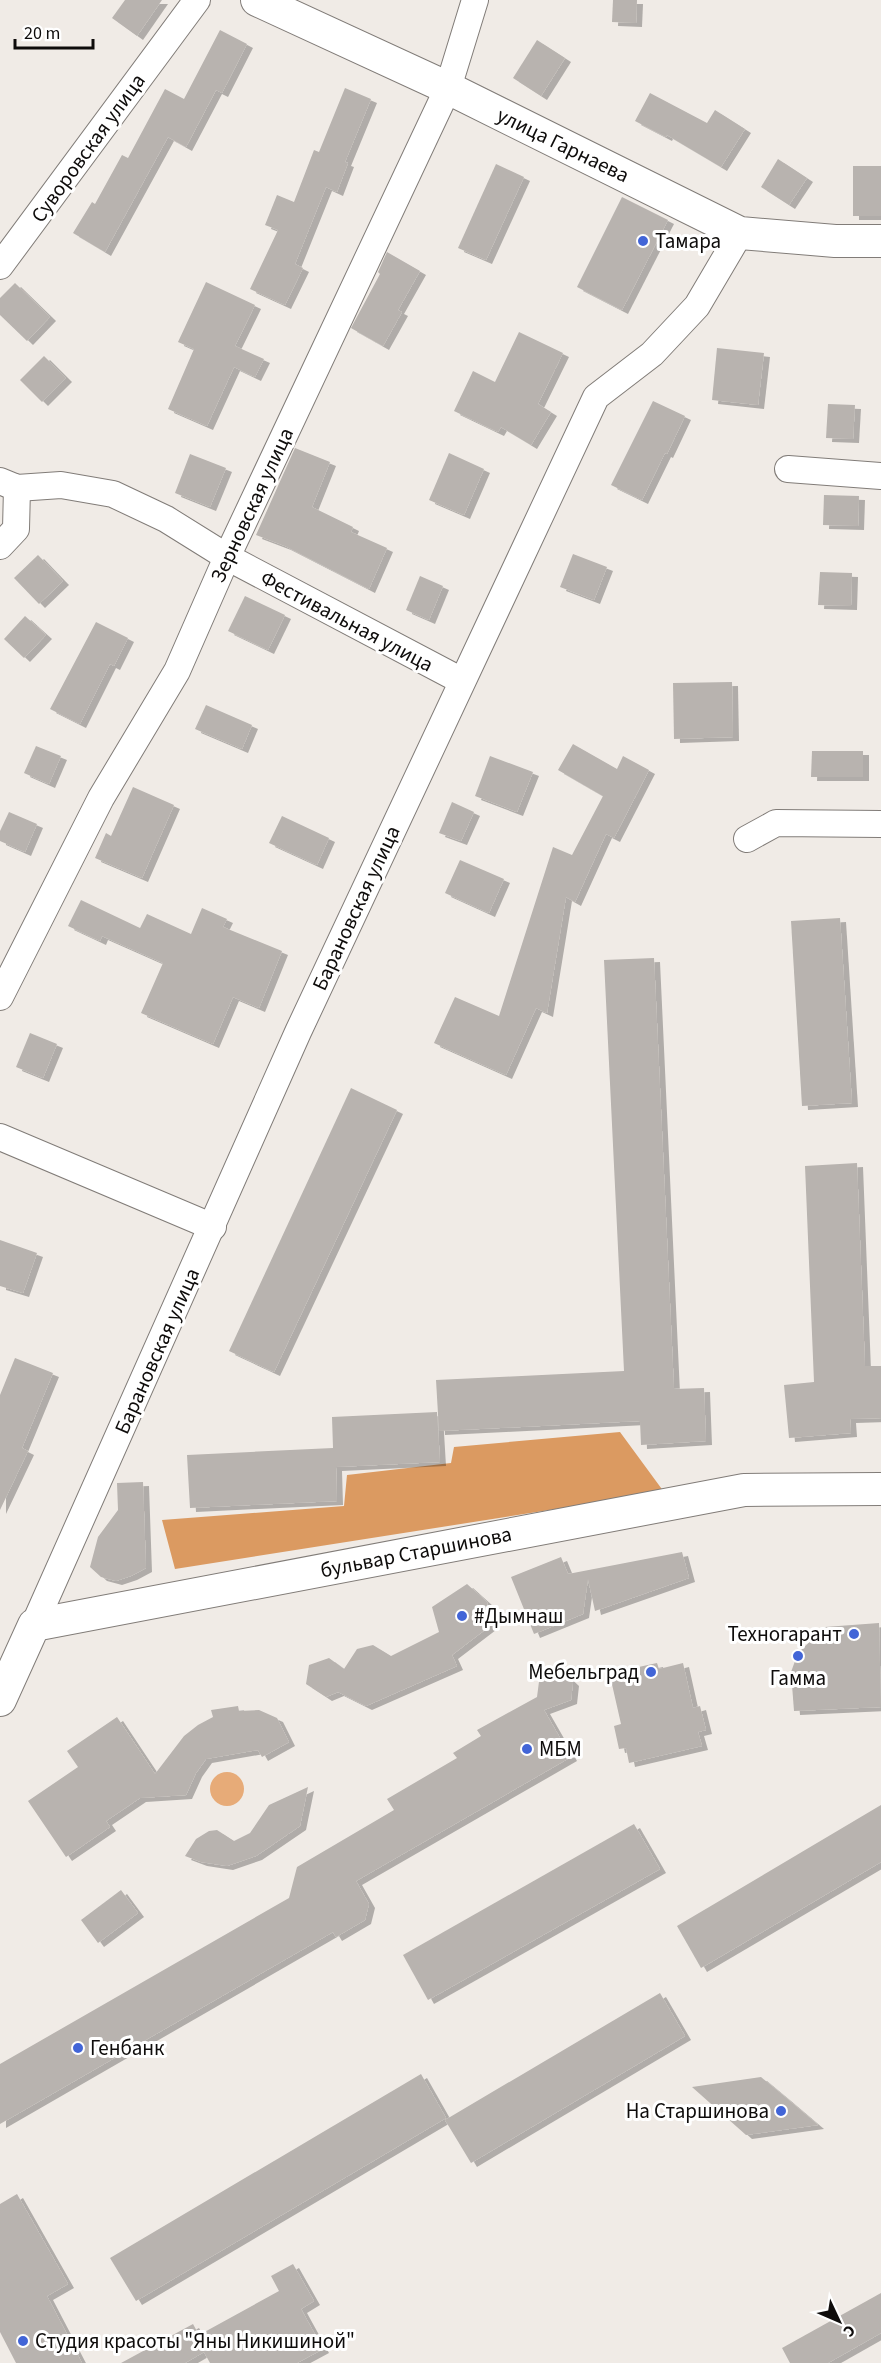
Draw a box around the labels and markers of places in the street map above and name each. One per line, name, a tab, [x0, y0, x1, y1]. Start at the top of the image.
place label: Тамара	[655, 226, 721, 256]
marker: Тамара	[636, 234, 650, 248]
place label: #Дымнаш	[474, 1601, 564, 1631]
marker: #Дымнаш	[455, 1609, 469, 1623]
place label: Техногарант	[727, 1619, 842, 1649]
marker: Техногарант	[847, 1627, 861, 1641]
marker: Гамма	[791, 1649, 805, 1663]
place label: Мебельград	[528, 1657, 639, 1687]
place label: Гамма	[770, 1663, 826, 1693]
marker: Мебельград	[644, 1665, 658, 1679]
place label: МБМ	[539, 1734, 582, 1764]
marker: МБМ	[520, 1742, 534, 1756]
place label: Генбанк	[90, 2033, 165, 2063]
marker: Генбанк	[71, 2041, 85, 2055]
place label: На Старшинова	[626, 2096, 769, 2126]
marker: На Старшинова	[774, 2104, 788, 2118]
place label: Студия красоты "Яны Никишиной"	[35, 2326, 355, 2356]
marker: Студия красоты "Яны Никишиной"	[16, 2334, 30, 2348]

